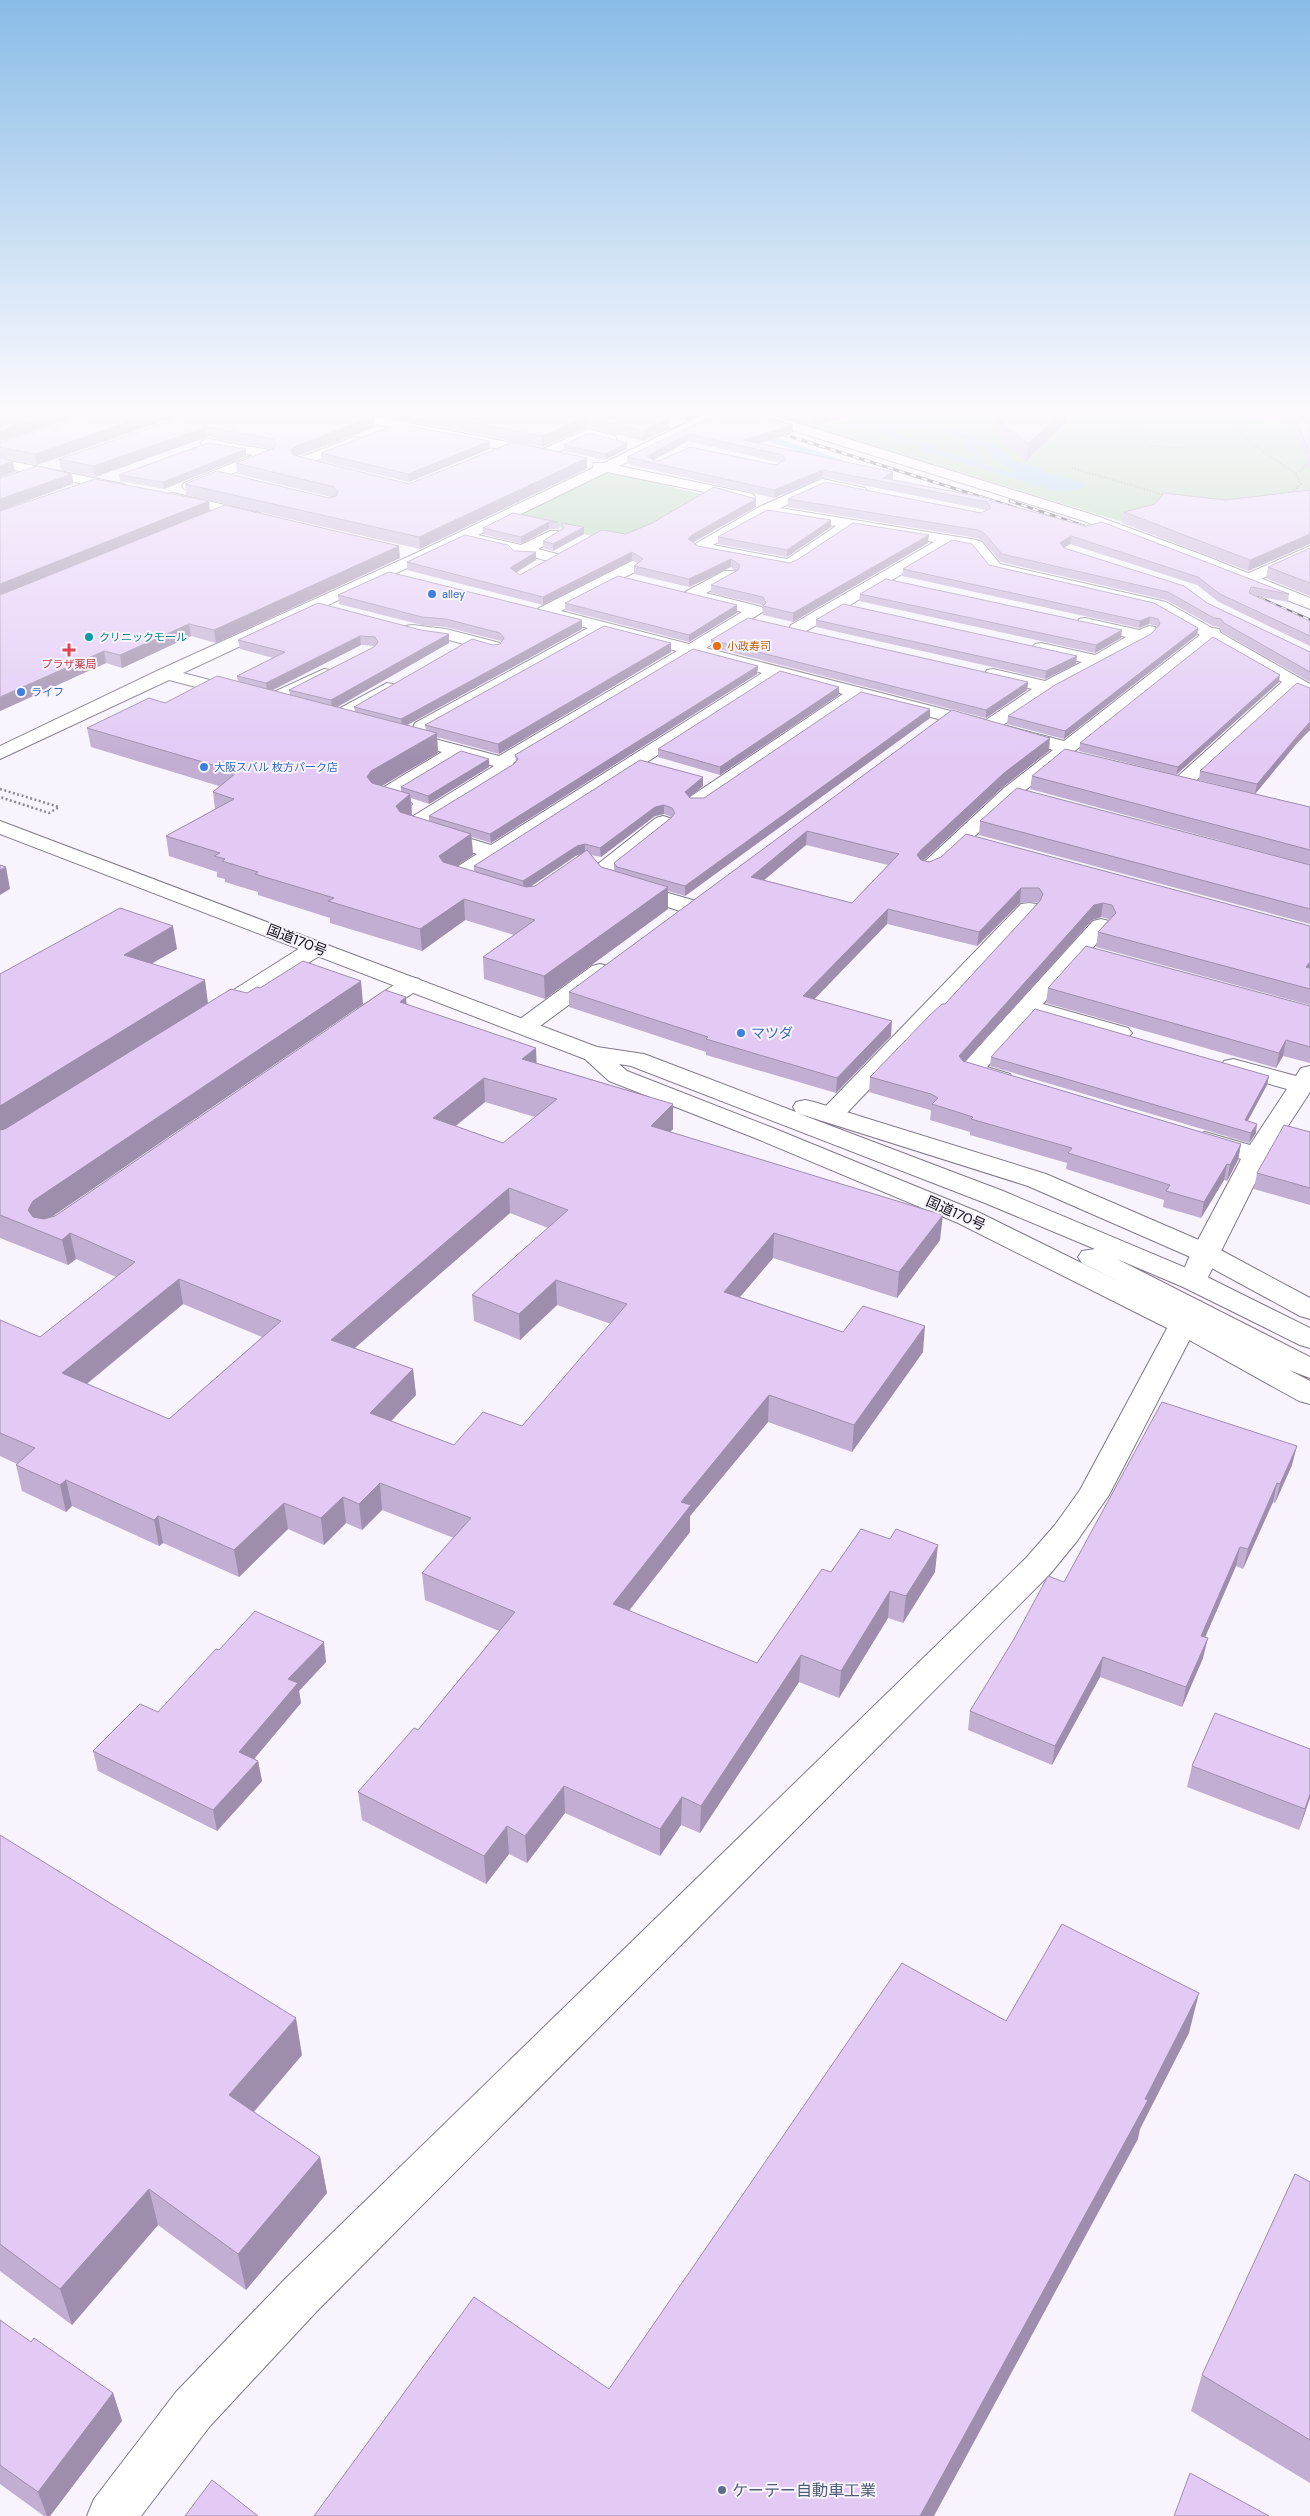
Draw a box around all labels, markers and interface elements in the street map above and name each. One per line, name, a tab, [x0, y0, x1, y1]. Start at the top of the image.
place label: alley	[442, 587, 465, 601]
marker: alley	[426, 588, 438, 600]
place label: クリニックモール	[99, 630, 187, 644]
marker: クリニックモール	[83, 631, 95, 643]
place label: 小政寿司	[727, 639, 771, 653]
marker: 小政寿司	[711, 640, 723, 652]
marker: プラザ薬局	[63, 644, 75, 656]
place label: プラザ薬局	[42, 657, 97, 671]
place label: ライフ	[31, 685, 64, 699]
marker: ライフ	[15, 686, 27, 698]
place label: 大阪スバル 枚方パーク店	[214, 760, 338, 774]
marker: 大阪スバル 枚方パーク店	[198, 761, 210, 773]
street label: 国道170号	[264, 920, 330, 960]
place label: マツダ	[751, 1024, 793, 1042]
marker: マツダ	[735, 1027, 747, 1039]
street label: 国道170号	[923, 1192, 989, 1234]
place label: ケーテー自動車工業	[732, 2480, 876, 2501]
marker: ケーテー自動車工業	[716, 2484, 728, 2496]

